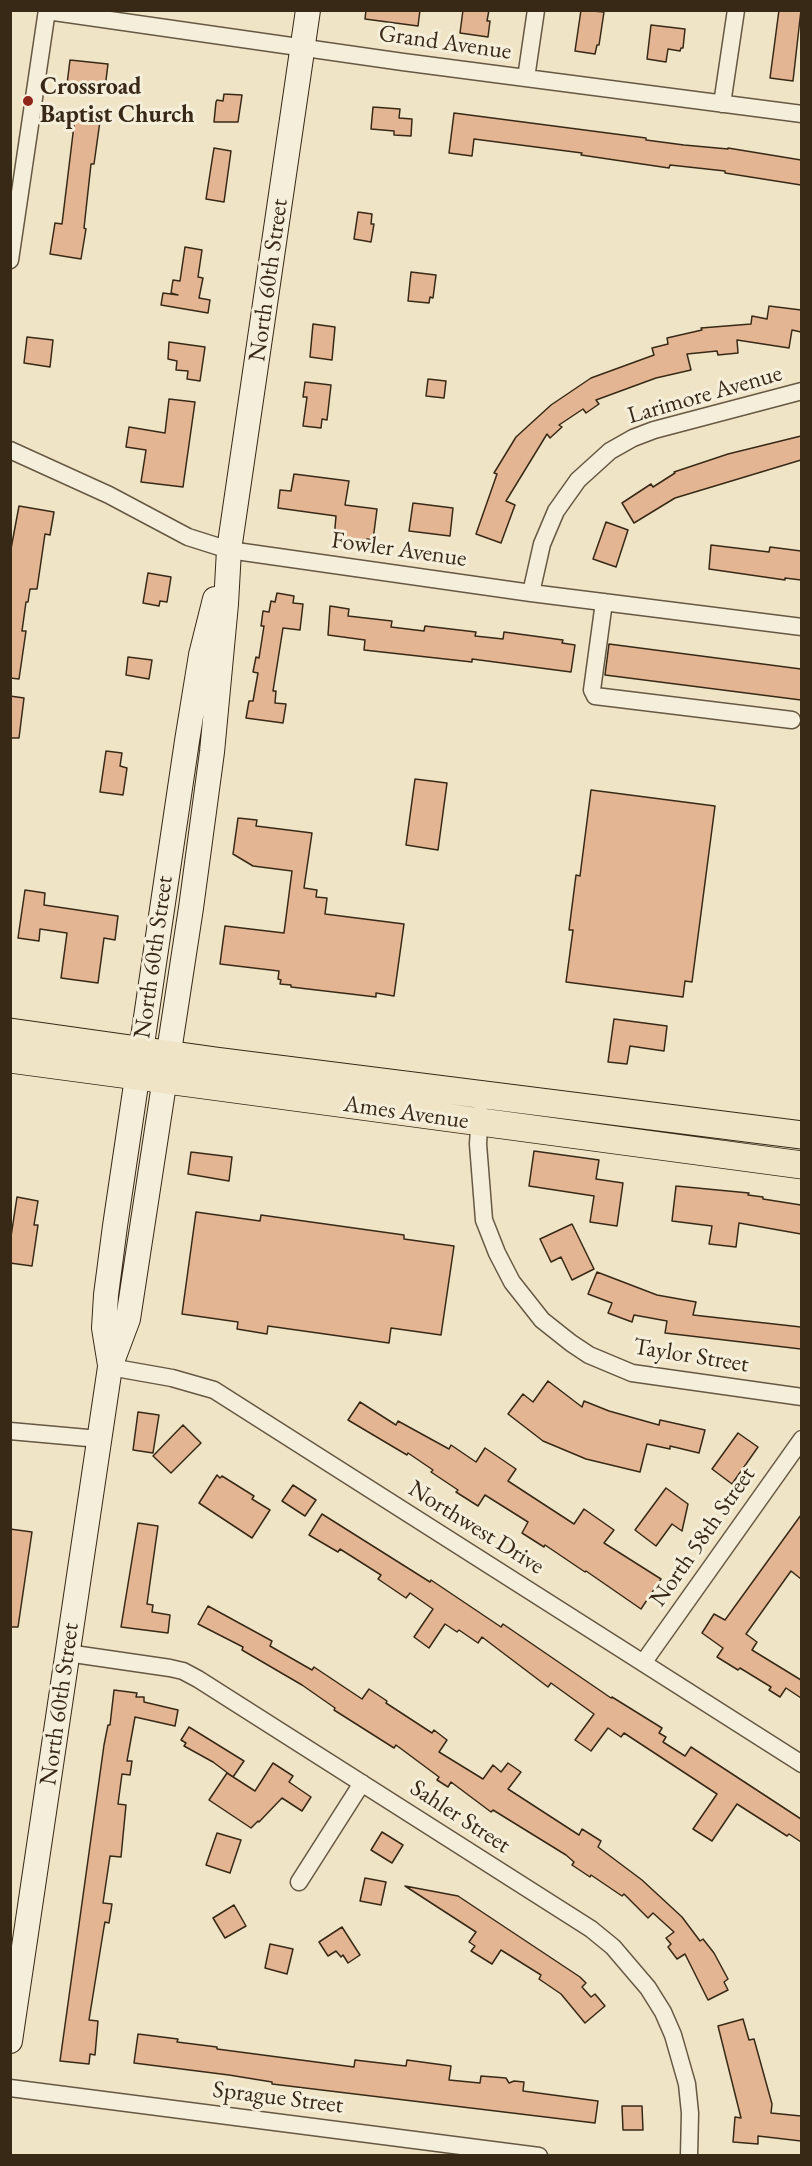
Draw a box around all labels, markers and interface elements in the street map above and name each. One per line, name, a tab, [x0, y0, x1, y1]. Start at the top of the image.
street label: Grand Avenue	[377, 19, 513, 67]
place label: Crossroad Baptist Church	[40, 73, 194, 129]
marker: Crossroad Baptist Church	[21, 94, 35, 108]
street label: North 60th Street	[243, 197, 295, 363]
street label: Larimore Avenue	[625, 359, 785, 431]
street label: Fowler Avenue	[329, 526, 469, 574]
street label: North 60th Street	[128, 874, 180, 1040]
street label: Ames Avenue	[342, 1090, 470, 1136]
street label: Taylor Street	[631, 1333, 751, 1379]
street label: North 58th Street	[644, 1462, 762, 1612]
street label: Northwest Drive	[403, 1475, 549, 1581]
street label: North 60th Street	[34, 1621, 86, 1787]
street label: Sahler Street	[404, 1774, 516, 1860]
street label: Sprague Street	[211, 2076, 345, 2120]

